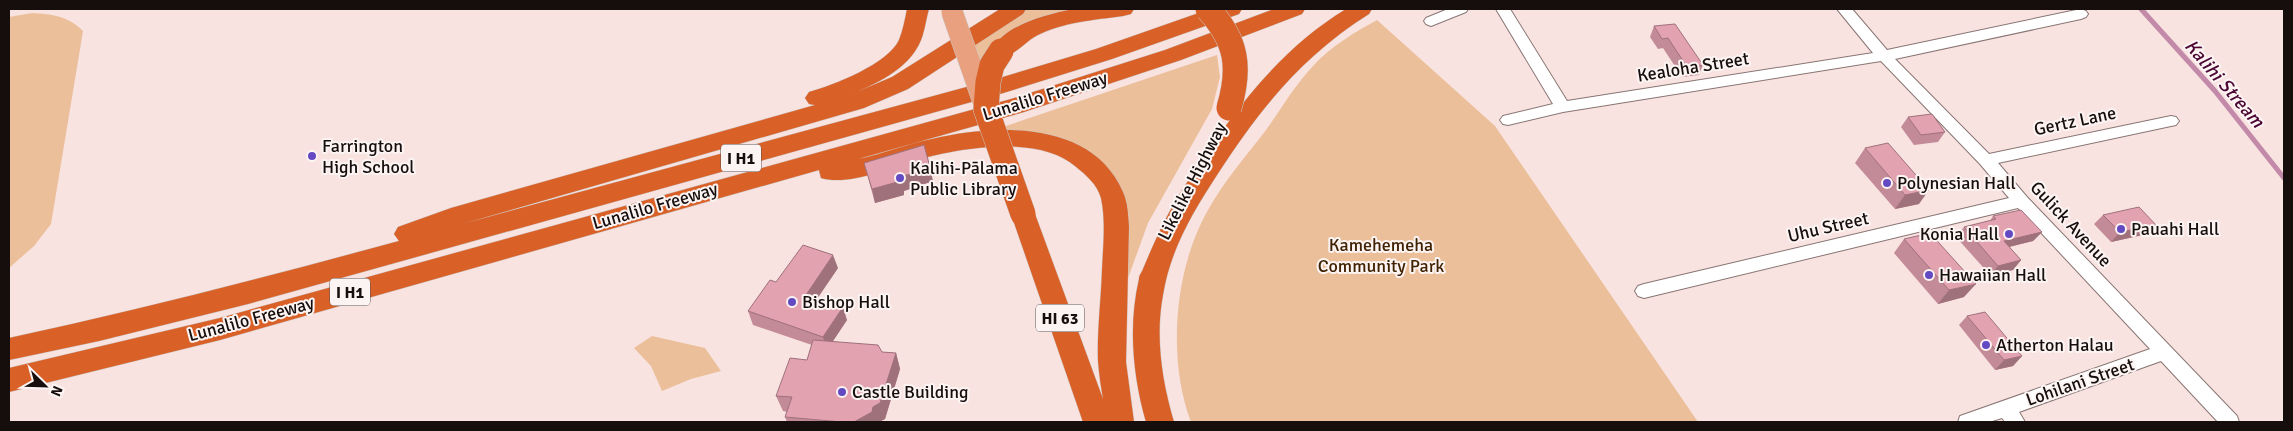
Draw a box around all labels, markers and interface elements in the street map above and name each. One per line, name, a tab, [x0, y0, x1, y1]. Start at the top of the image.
water label: Kalihi Stream	[2179, 35, 2270, 133]
street label: Kealoha Street	[1636, 47, 1750, 87]
street label: Lunalilo Freeway	[980, 66, 1111, 125]
street label: Gertz Lane	[2032, 102, 2118, 140]
street label: Likelike Highway	[1153, 118, 1231, 244]
place label: Farrington High School	[322, 135, 415, 178]
road number: I H1	[721, 144, 761, 172]
marker: Farrington High School	[306, 150, 318, 162]
place label: Kalihi-Pālama Public Library	[910, 157, 1018, 200]
marker: Kalihi-Pālama Public Library	[894, 172, 906, 184]
place label: Polynesian Hall	[1897, 172, 2016, 194]
street label: Lunalilo Freeway	[590, 177, 721, 234]
marker: Polynesian Hall	[1881, 177, 1893, 189]
street label: Gulick Avenue	[2026, 177, 2116, 271]
street label: Uhu Street	[1785, 207, 1871, 247]
place label: Pauahi Hall	[2131, 218, 2219, 240]
place label: Konia Hall	[1920, 223, 1999, 245]
marker: Pauahi Hall	[2115, 223, 2127, 235]
marker: Konia Hall	[2003, 228, 2015, 240]
park label: Kamehemeha Community Park	[1318, 234, 1444, 277]
place label: Hawaiian Hall	[1939, 264, 2046, 286]
marker: Hawaiian Hall	[1923, 269, 1935, 281]
road number: I H1	[330, 278, 370, 306]
street label: Lunalilo Freeway	[186, 291, 317, 346]
place label: Bishop Hall	[802, 291, 890, 313]
marker: Bishop Hall	[786, 296, 798, 308]
road number: HI 63	[1036, 304, 1084, 332]
place label: Atherton Halau	[1996, 334, 2114, 356]
marker: Atherton Halau	[1980, 339, 1992, 351]
street label: Lohilani Street	[2023, 353, 2137, 411]
north arrow	[20, 361, 70, 411]
place label: Castle Building	[852, 381, 969, 403]
text: N	[47, 383, 66, 399]
marker: Castle Building	[836, 386, 848, 398]

